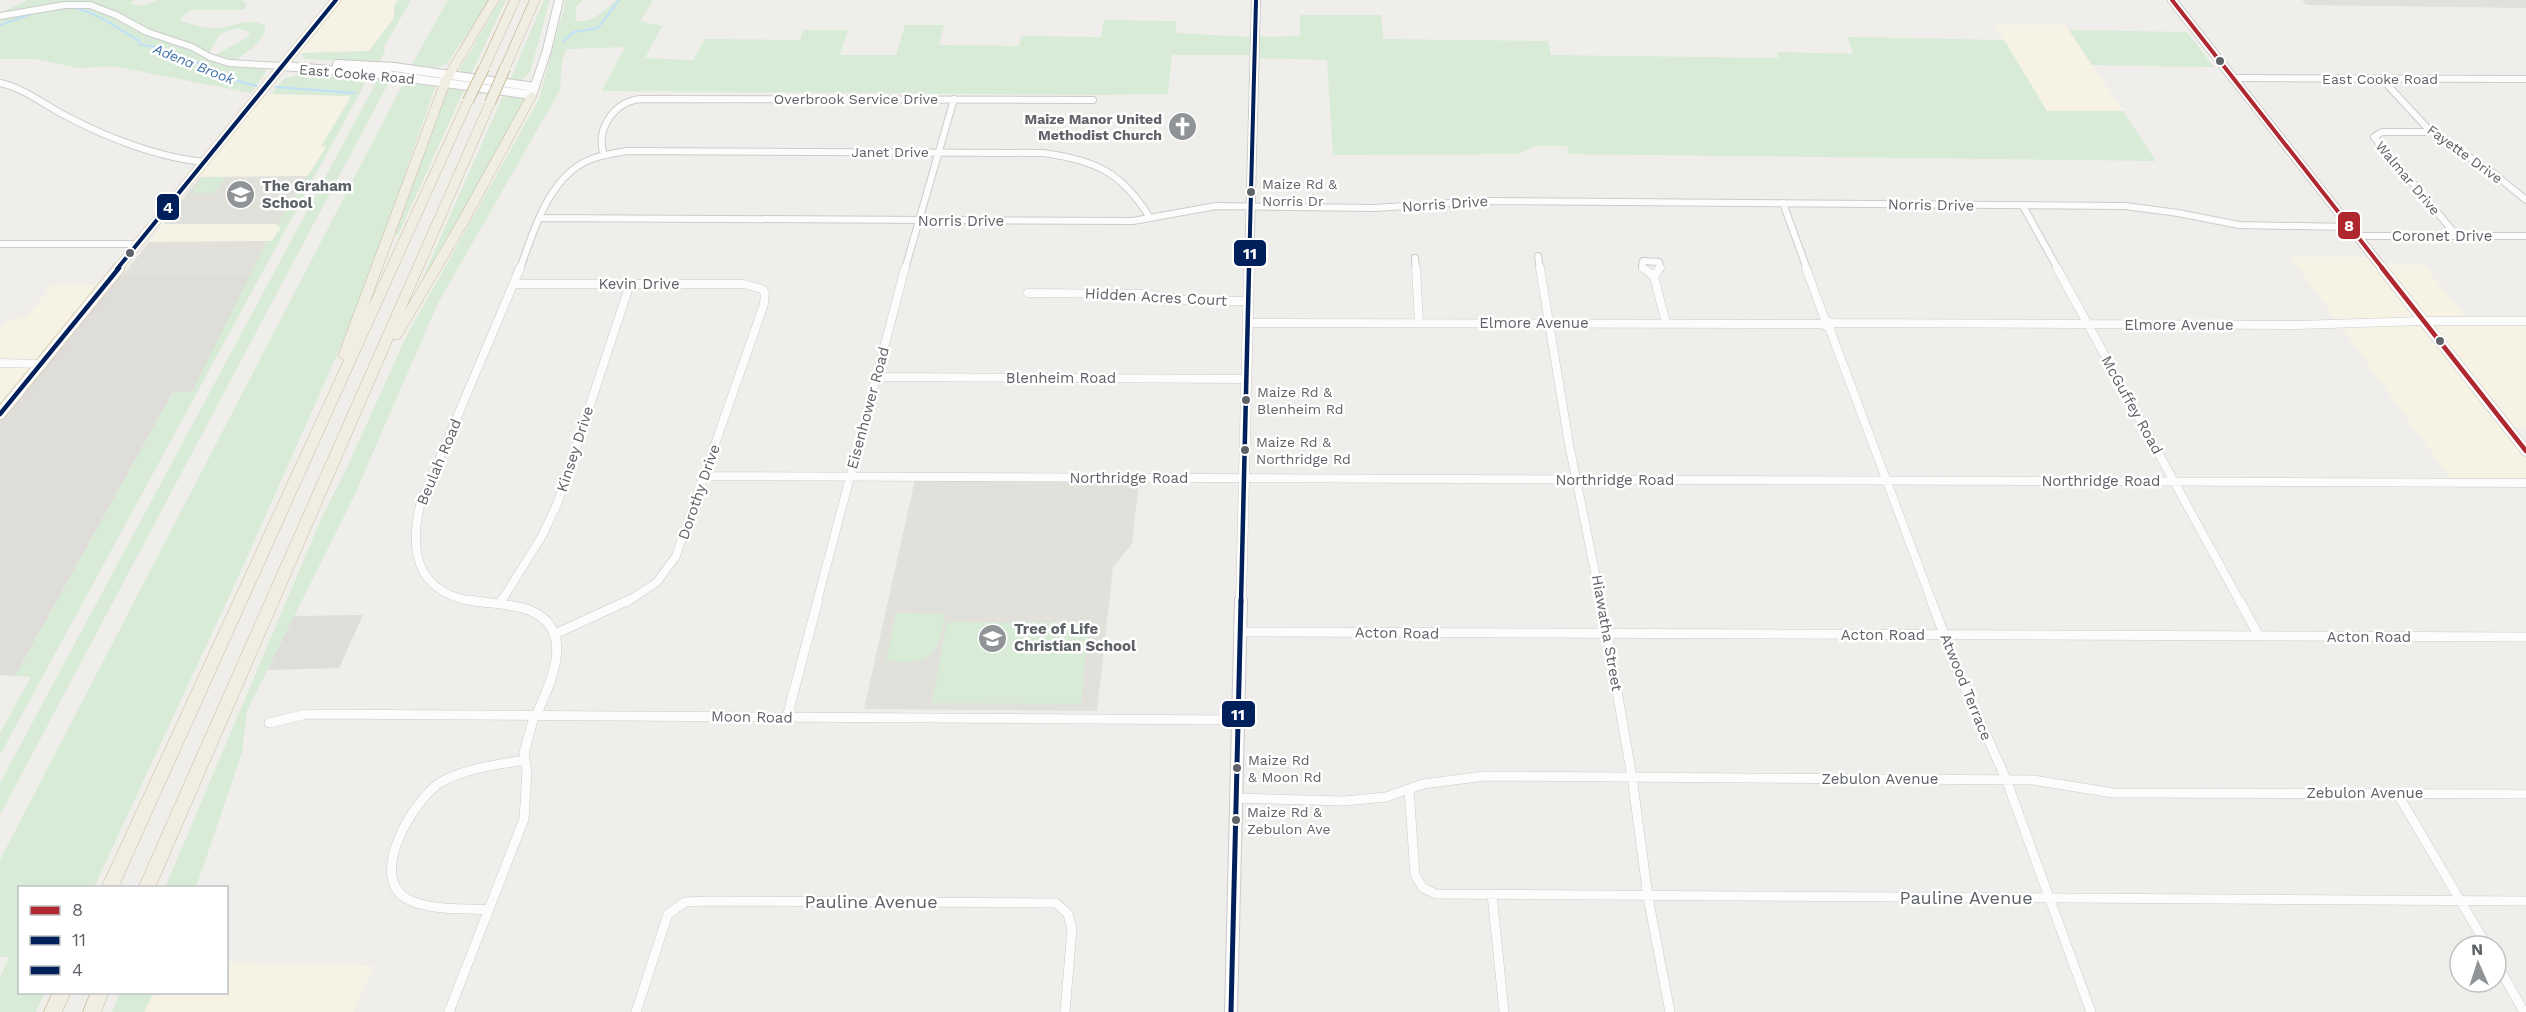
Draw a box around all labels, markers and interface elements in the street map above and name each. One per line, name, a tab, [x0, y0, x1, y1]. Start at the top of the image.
water label: Adena Brook	[150, 40, 237, 88]
unlabelled marker	[2214, 55, 2226, 67]
street label: East Cooke Road	[299, 61, 415, 87]
street label: East Cooke Road	[2322, 71, 2438, 87]
street label: Overbrook Service Drive	[774, 91, 938, 107]
place label: Maize Manor United Methodist Church	[1024, 111, 1162, 143]
church icon: Maize Manor United Methodist Church	[1167, 111, 1199, 143]
street label: Fayette Drive	[2424, 121, 2506, 187]
street label: Walmar Drive	[2373, 138, 2443, 218]
street label: Janet Drive	[851, 144, 929, 160]
place label: Maize Rd & Norris Dr	[1262, 176, 1337, 209]
place label: The Graham School	[262, 177, 352, 212]
school or university icon: The Graham School	[225, 179, 257, 211]
marker: Maize Rd & Norris Dr	[1245, 186, 1257, 198]
street label: Norris Drive	[1401, 192, 1489, 216]
line badge: 4	[156, 193, 180, 221]
street label: Norris Drive	[1888, 195, 1974, 215]
text: 4	[163, 198, 173, 217]
line badge: 8	[2337, 211, 2361, 240]
street label: Norris Drive	[918, 212, 1004, 230]
text: 8	[2344, 216, 2354, 235]
street label: Coronet Drive	[2392, 227, 2492, 245]
line badge: 11	[1233, 239, 1267, 267]
text: 11	[1243, 244, 1257, 263]
unlabelled marker	[124, 247, 136, 259]
street label: Kevin Drive	[598, 275, 680, 293]
street label: Hidden Acres Court	[1084, 284, 1228, 310]
street label: Elmore Avenue	[1479, 314, 1589, 332]
street label: Elmore Avenue	[2124, 316, 2234, 334]
unlabelled marker	[2434, 335, 2446, 347]
street label: Eisenhower Road	[843, 345, 893, 471]
street label: McGuffey Road	[2097, 352, 2167, 458]
street label: Blenheim Road	[1006, 369, 1116, 387]
place label: Maize Rd & Blenheim Rd	[1257, 384, 1344, 417]
marker: Maize Rd & Blenheim Rd	[1240, 394, 1252, 406]
street label: Kinsey Drive	[553, 404, 597, 494]
street label: Beulah Road	[413, 416, 465, 508]
place label: Maize Rd & Northridge Rd	[1256, 434, 1351, 467]
street label: Dorothy Drive	[674, 442, 724, 542]
marker: Maize Rd & Northridge Rd	[1239, 444, 1251, 456]
street label: Northridge Road	[1069, 469, 1189, 487]
street label: Northridge Road	[1555, 471, 1675, 489]
street label: Northridge Road	[2041, 472, 2161, 490]
street label: Hiawatha Street	[1588, 573, 1626, 693]
place label: Tree of Life Christian School	[1014, 620, 1136, 655]
school or university icon: Tree of Life Christian School	[977, 622, 1009, 654]
street label: Acton Road	[1355, 623, 1439, 643]
street label: Acton Road	[1841, 626, 1925, 644]
street label: Acton Road	[2327, 628, 2411, 646]
street label: Atwood Terrace	[1936, 631, 1996, 743]
line badge: 11	[1221, 700, 1256, 728]
text: 11	[1231, 705, 1245, 724]
street label: Moon Road	[711, 707, 793, 727]
place label: Maize Rd & Moon Rd	[1248, 752, 1321, 785]
marker: Maize Rd & Moon Rd	[1231, 762, 1243, 774]
street label: Zebulon Avenue	[1822, 770, 1938, 788]
street label: Zebulon Avenue	[2307, 784, 2423, 802]
place label: Maize Rd & Zebulon Ave	[1247, 804, 1331, 837]
marker: Maize Rd & Zebulon Ave	[1230, 814, 1242, 826]
legend	[18, 886, 228, 994]
street label: Pauline Avenue	[1899, 887, 2033, 908]
street label: Pauline Avenue	[804, 891, 938, 912]
text: 8	[72, 899, 83, 920]
text: 11	[72, 929, 86, 950]
north arrow	[2448, 934, 2508, 994]
text: N	[2471, 940, 2484, 959]
text: 4	[72, 959, 83, 980]

